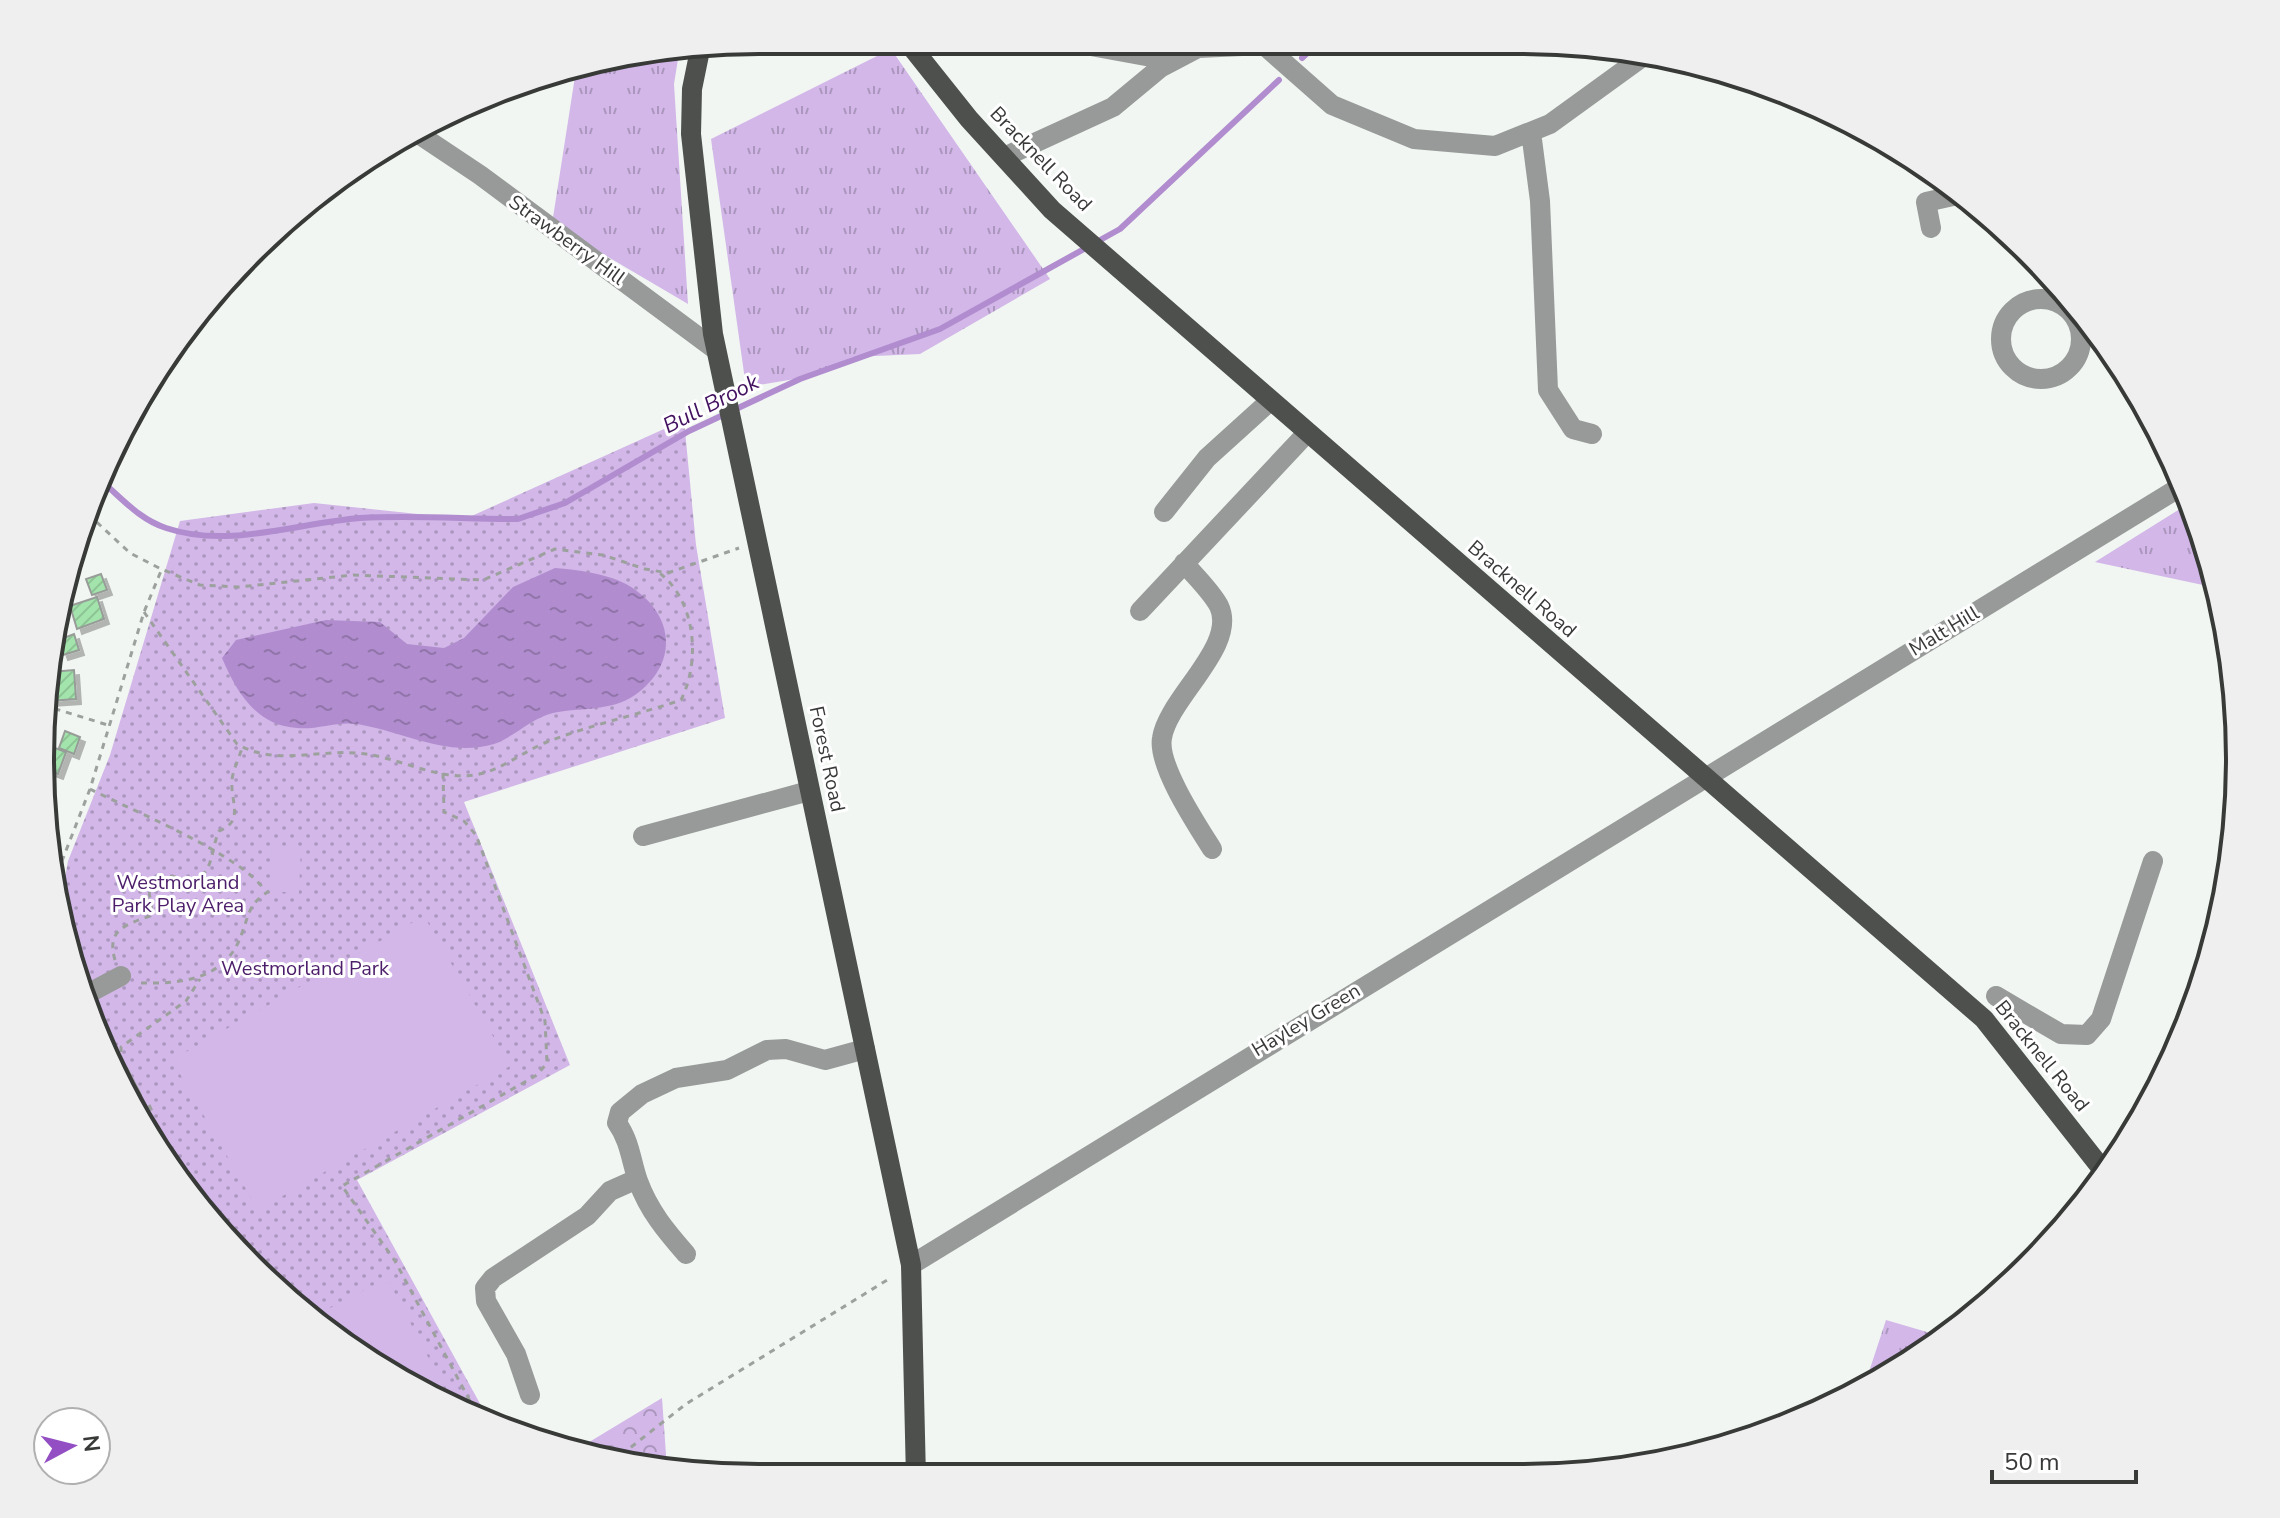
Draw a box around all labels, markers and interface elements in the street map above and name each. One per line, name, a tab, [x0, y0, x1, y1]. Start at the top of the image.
street label: Bracknell Road	[984, 101, 1098, 217]
street label: Strawberry Hill	[503, 189, 631, 292]
water label: Bull Brook	[658, 367, 765, 441]
street label: Bracknell Road	[1462, 534, 1582, 644]
street label: Malt Hill	[1904, 599, 1984, 662]
street label: Forest Road	[803, 704, 851, 814]
park label: Westmorland Park Play Area	[112, 869, 244, 919]
park label: Westmorland Park	[221, 955, 390, 982]
street label: Hayley Green	[1247, 977, 1365, 1063]
street label: Bracknell Road	[1989, 995, 2095, 1117]
north arrow	[32, 1406, 112, 1486]
text: N	[75, 1434, 107, 1454]
scale bar	[1992, 1434, 2136, 1484]
text: 50 m	[2004, 1446, 2060, 1478]

